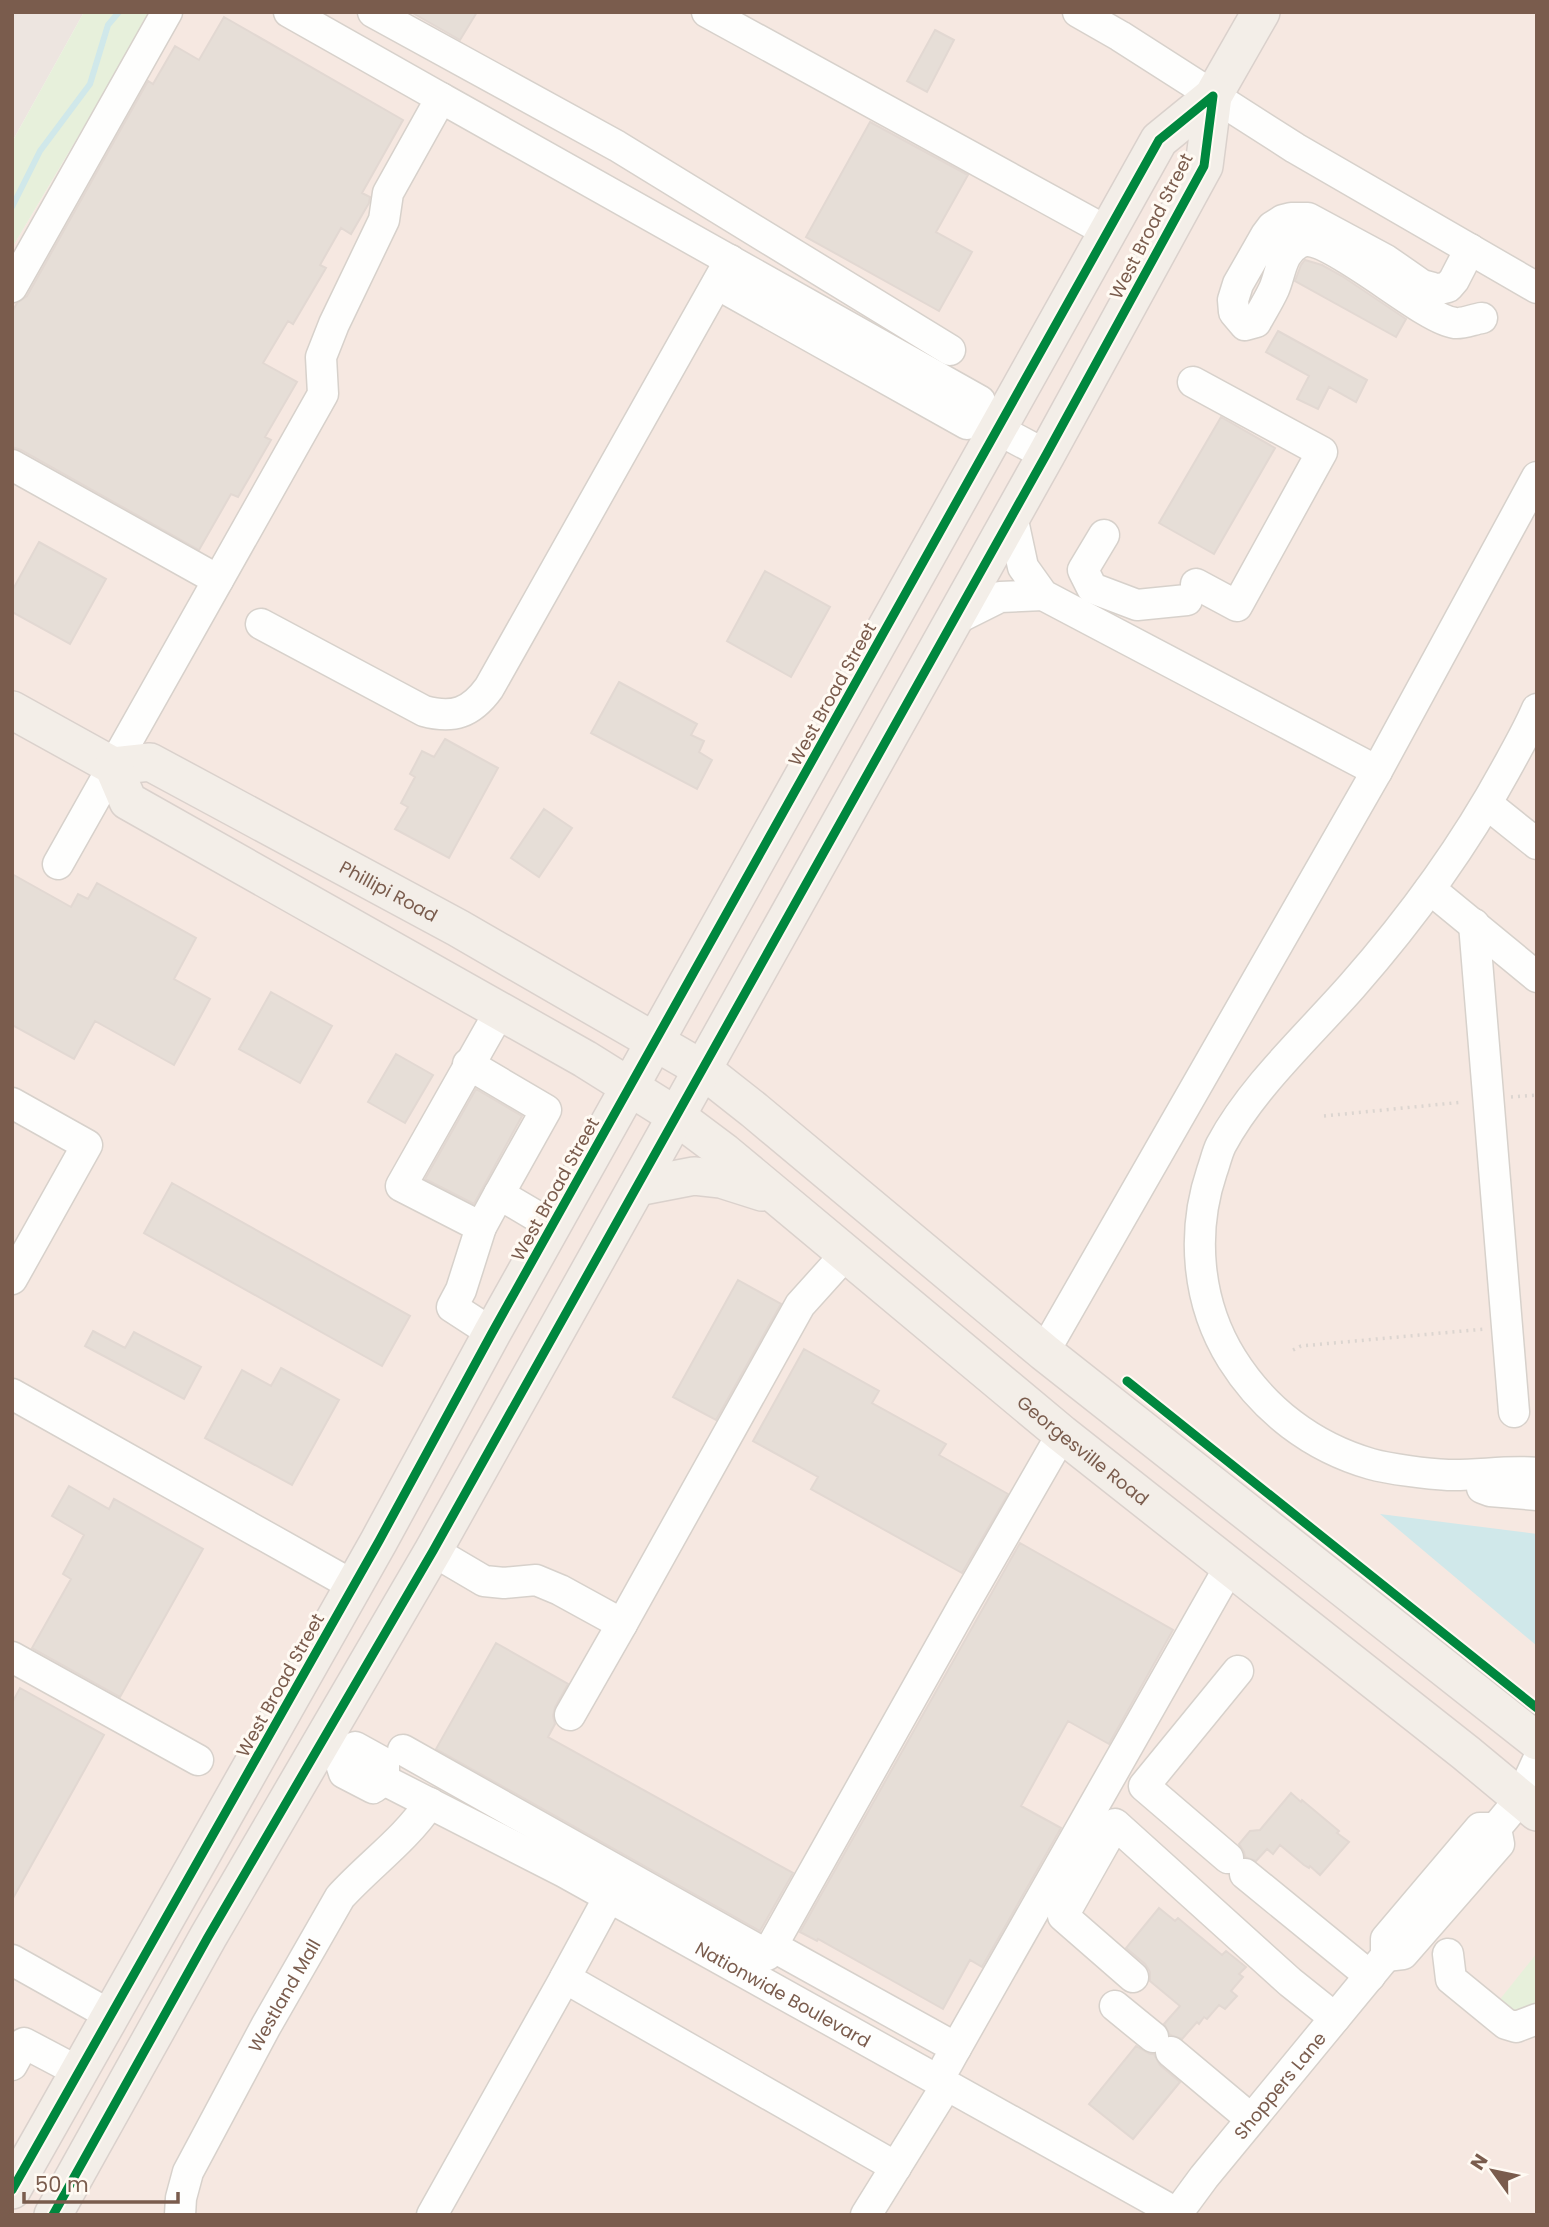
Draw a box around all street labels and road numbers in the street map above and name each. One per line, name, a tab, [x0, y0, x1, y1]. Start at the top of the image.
street label: West Broad Street	[1103, 149, 1199, 303]
street label: West Broad Street	[782, 618, 882, 770]
street label: Phillipi Road	[335, 854, 442, 927]
street label: West Broad Street	[505, 1113, 605, 1265]
street label: Georgesville Road	[1012, 1389, 1154, 1511]
street label: West Broad Street	[230, 1609, 330, 1761]
street label: Westland Mall	[242, 1934, 326, 2056]
street label: Nationwide Boulevard	[691, 1935, 875, 2053]
street label: Shoppers Lane	[1228, 2026, 1331, 2144]

